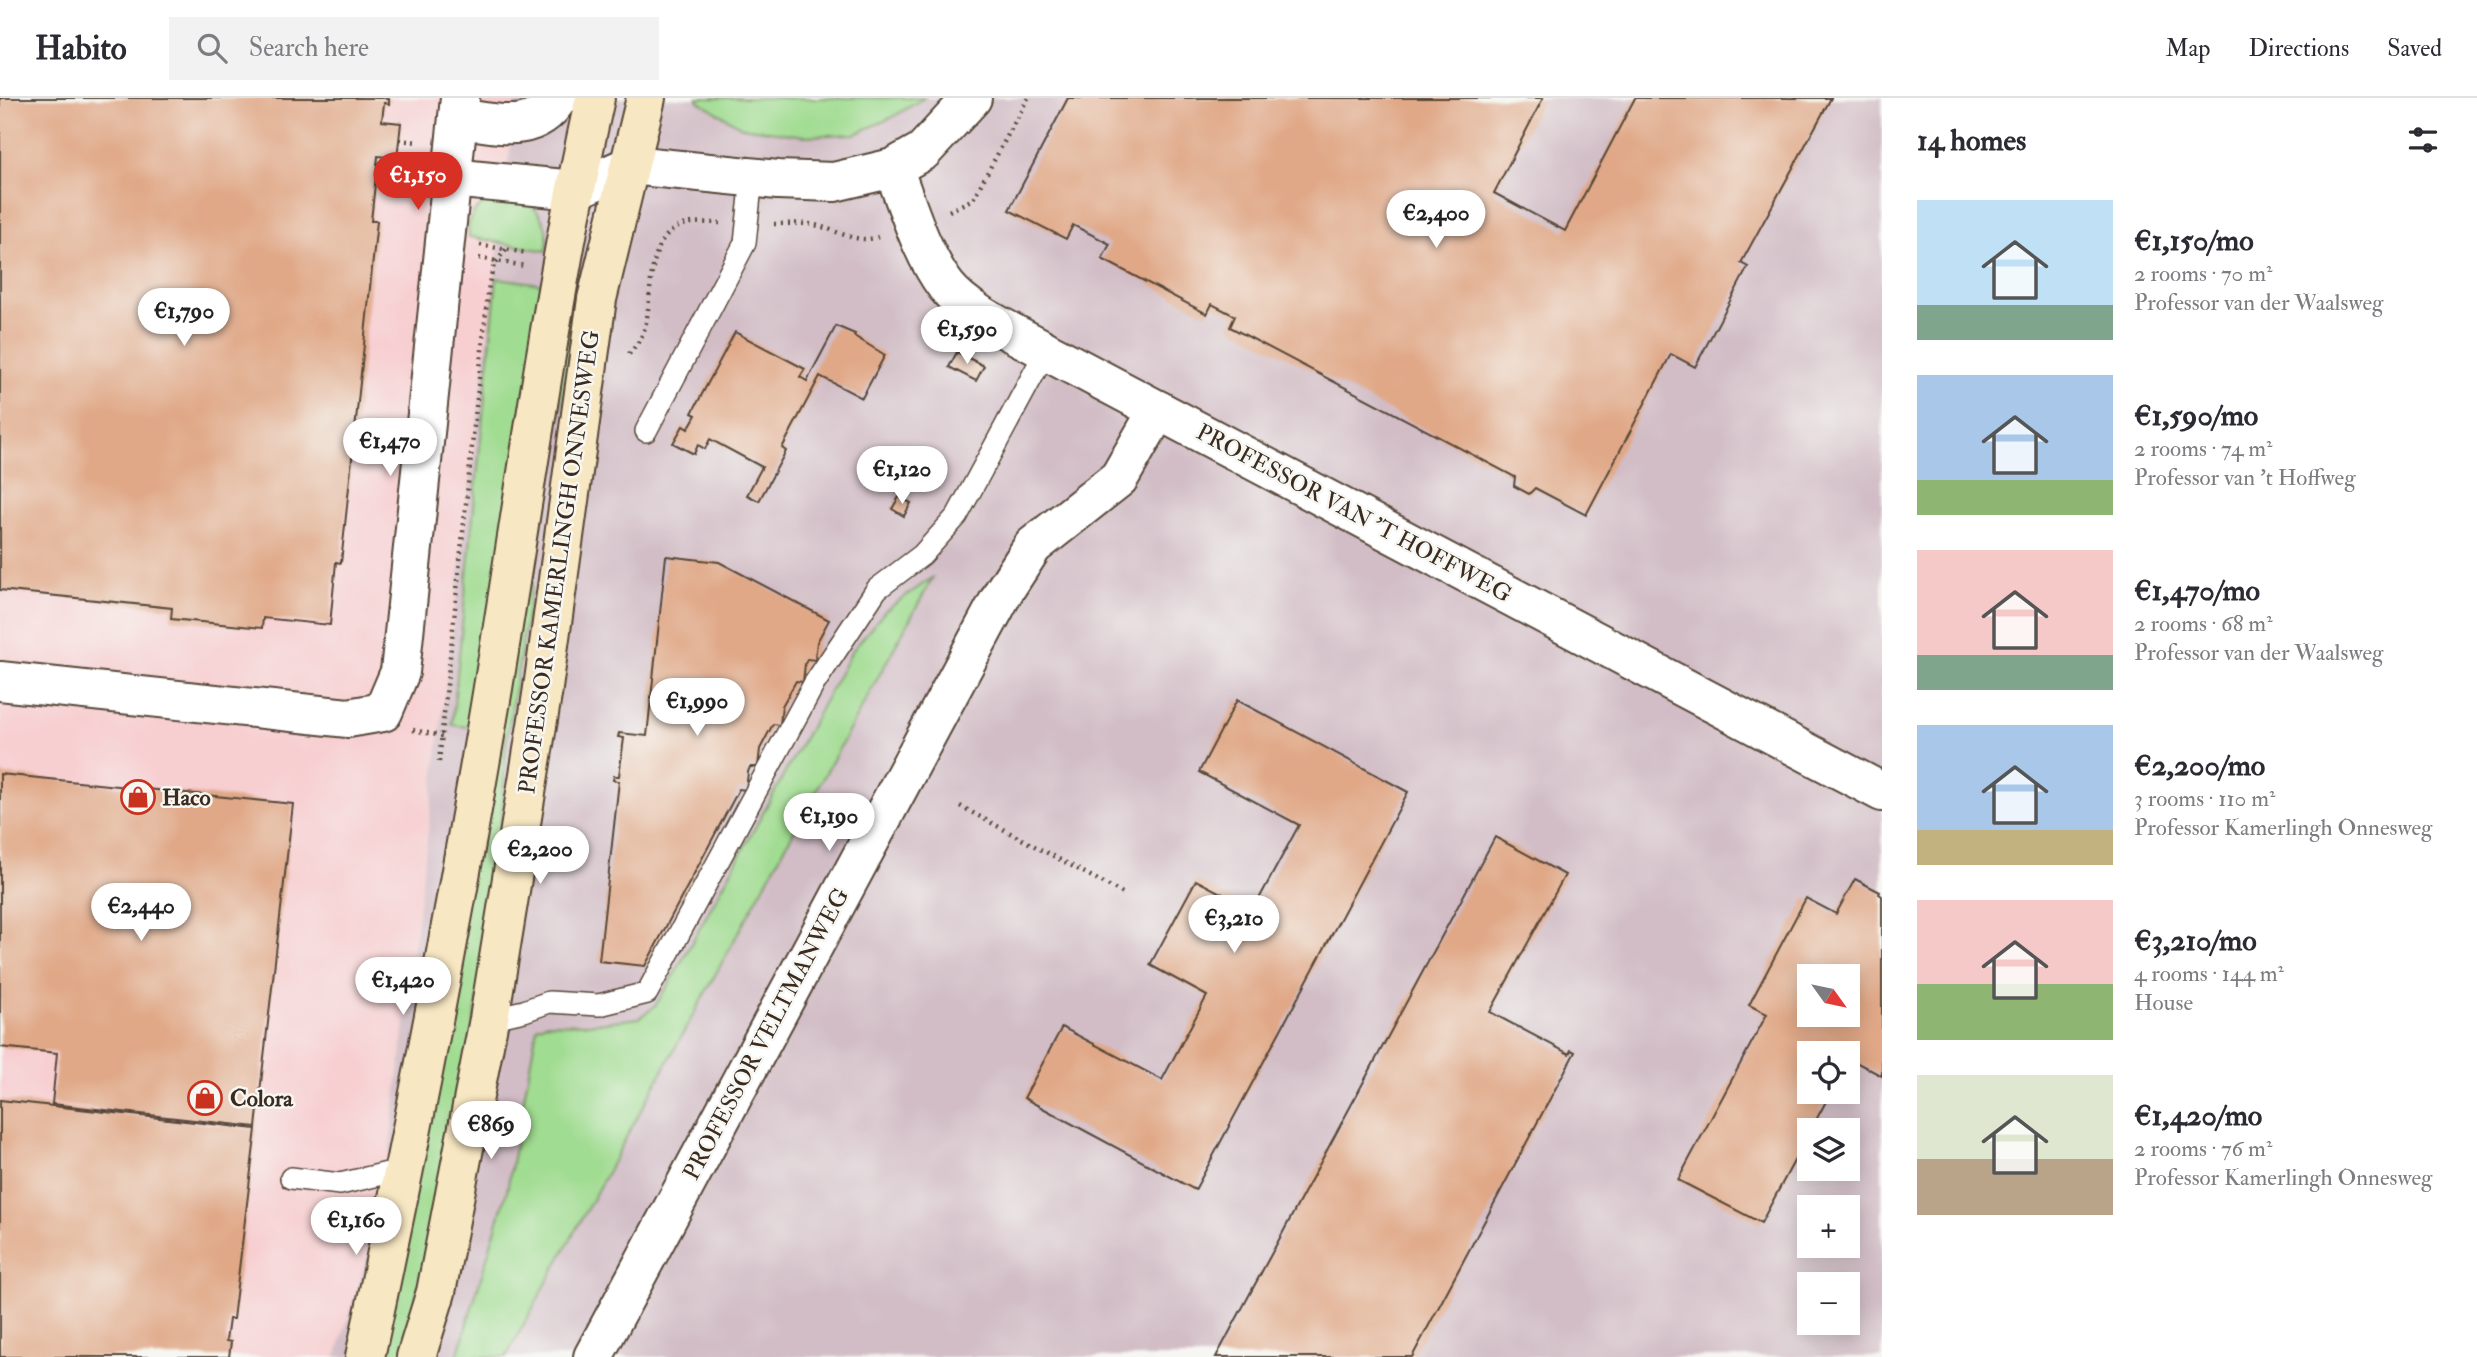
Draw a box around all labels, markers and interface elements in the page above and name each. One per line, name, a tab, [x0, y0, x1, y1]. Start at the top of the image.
search box	[169, 17, 659, 80]
text: Habito	[35, 28, 127, 69]
icon: search	[193, 29, 231, 67]
text: Search here	[249, 32, 369, 64]
text: Map	[2165, 33, 2210, 64]
text: Directions	[2248, 33, 2349, 64]
text: Saved	[2387, 33, 2442, 64]
icon: filters	[2404, 121, 2442, 159]
text: 14 homes	[1917, 122, 2026, 159]
pin: €1,150	[361, 152, 475, 212]
text: €1,150	[390, 160, 446, 189]
pin: €2,400	[1379, 190, 1493, 250]
text: €2,400	[1402, 198, 1470, 227]
text: €1,150/mo	[2134, 222, 2254, 259]
icon: home	[1973, 228, 2057, 312]
text: 2 rooms · 70 m²	[2134, 259, 2273, 288]
pin: €1,790	[127, 288, 241, 348]
text: Professor van der Waalsweg	[2134, 288, 2383, 317]
text: €1,790	[154, 296, 214, 325]
pin: €1,590	[910, 306, 1024, 366]
text: €1,590	[937, 314, 997, 343]
street label: PROFESSOR KAMERLINGH ONNESWEG	[512, 328, 606, 796]
text: €1,590/mo	[2134, 397, 2258, 434]
icon: home	[1973, 403, 2057, 487]
street label: PROFESSOR VAN 'T HOFFWEG	[1191, 417, 1517, 609]
pin: €1,470	[333, 418, 447, 478]
text: €1,470	[359, 426, 421, 455]
text: 2 rooms · 74 m²	[2134, 434, 2273, 463]
pin: €1,120	[845, 446, 959, 506]
text: €1,120	[873, 454, 931, 483]
text: Professor van 't Hoffweg	[2134, 463, 2356, 492]
text: €1,470/mo	[2134, 572, 2260, 609]
icon: home	[1973, 578, 2057, 662]
text: 2 rooms · 68 m²	[2134, 609, 2273, 638]
text: Professor van der Waalsweg	[2134, 638, 2383, 667]
pin: €1,990	[640, 678, 754, 738]
text: €1,990	[666, 686, 728, 715]
text: €2,200/mo	[2134, 747, 2265, 784]
icon: home	[1973, 753, 2057, 837]
shop icon: Haco	[119, 778, 157, 816]
place label: Haco	[162, 783, 211, 812]
text: 3 rooms · 110 m²	[2134, 784, 2275, 813]
pin: €1,190	[772, 794, 886, 853]
text: €1,190	[800, 801, 858, 830]
text: Professor Kamerlingh Onnesweg	[2134, 813, 2432, 842]
pin: €2,200	[483, 826, 597, 886]
text: €2,200	[507, 834, 573, 863]
street label: PROFESSOR VELTMANWEG	[677, 883, 855, 1185]
pin: €2,440	[84, 884, 198, 943]
text: €2,440	[107, 891, 175, 920]
pin: €3,210	[1177, 896, 1291, 955]
text: €3,210	[1204, 903, 1264, 932]
text: €3,210/mo	[2134, 922, 2257, 959]
icon: home	[1973, 928, 2057, 1012]
pin: €1,420	[346, 958, 460, 1017]
text: 4 rooms · 144 m²	[2134, 959, 2284, 988]
north arrow	[1797, 964, 1860, 1027]
map controls	[1797, 964, 1860, 1335]
text: €1,420	[371, 965, 435, 994]
text: House	[2134, 988, 2193, 1017]
button: locate	[1797, 1041, 1860, 1104]
shop icon: Colora	[186, 1079, 224, 1117]
place label: Colora	[230, 1084, 294, 1113]
text: €1,420/mo	[2134, 1097, 2262, 1134]
pin: €869	[450, 1102, 532, 1161]
icon: home	[1973, 1103, 2057, 1187]
text: €869	[467, 1109, 515, 1138]
button: layers	[1797, 1118, 1860, 1181]
text: 2 rooms · 76 m²	[2134, 1134, 2272, 1163]
text: Professor Kamerlingh Onnesweg	[2134, 1163, 2432, 1192]
button: +	[1797, 1195, 1860, 1258]
pin: €1,160	[299, 1198, 413, 1257]
text: €1,160	[327, 1205, 385, 1234]
button: −	[1797, 1272, 1860, 1335]

